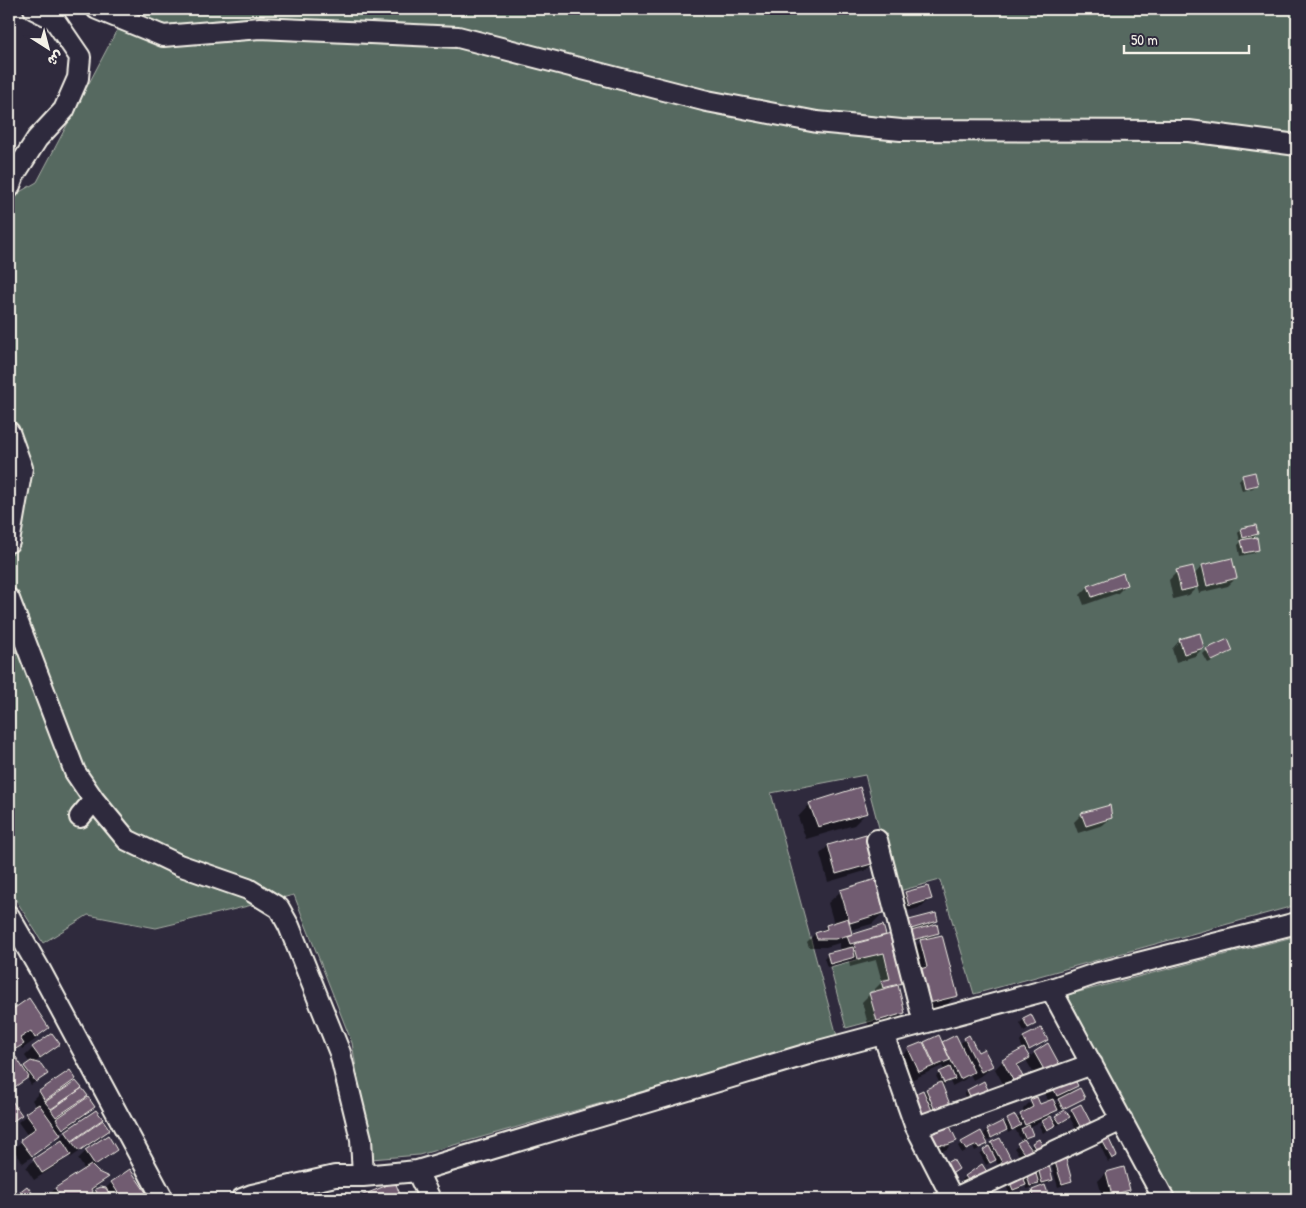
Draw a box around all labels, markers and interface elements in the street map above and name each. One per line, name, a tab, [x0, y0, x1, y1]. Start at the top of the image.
north arrow	[22, 22, 72, 72]
scale bar	[1124, 22, 1248, 54]
text: 50 m	[1131, 29, 1158, 50]
text: ش	[44, 47, 68, 71]

